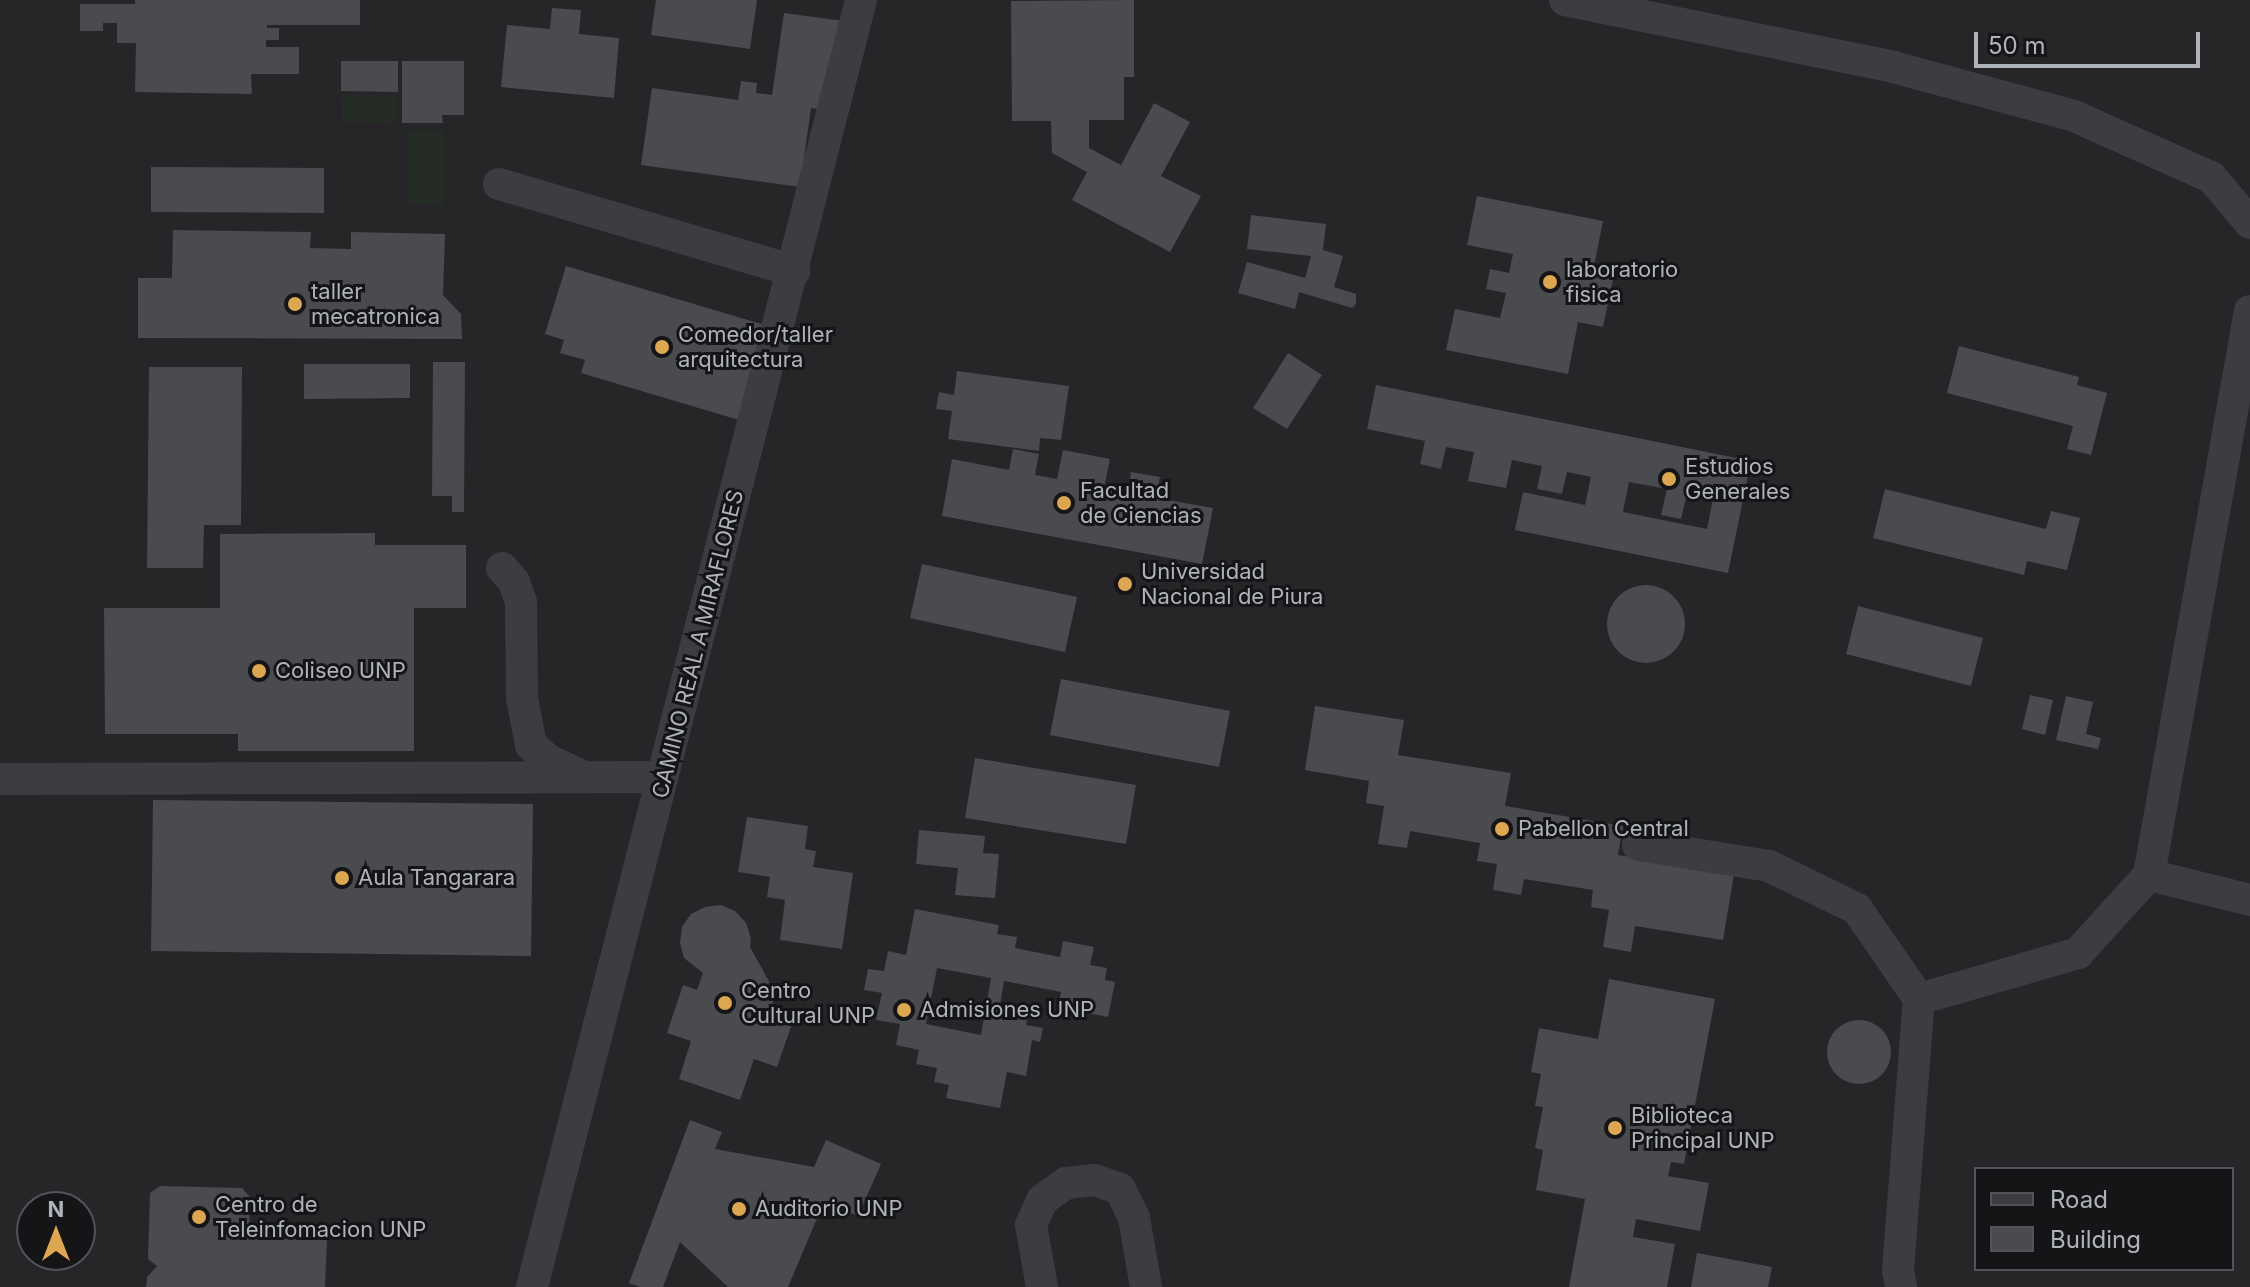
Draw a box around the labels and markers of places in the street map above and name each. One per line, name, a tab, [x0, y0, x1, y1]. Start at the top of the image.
place label: laboratorio fisica	[1566, 256, 1678, 308]
marker: laboratorio fisica	[1541, 273, 1559, 291]
place label: taller mecatronica	[311, 278, 440, 330]
marker: taller mecatronica	[286, 295, 304, 313]
place label: Comedor/taller arquitectura	[678, 321, 833, 372]
marker: Comedor/taller arquitectura	[653, 338, 671, 356]
place label: Estudios Generales	[1685, 453, 1790, 504]
marker: Estudios Generales	[1660, 470, 1678, 488]
place label: Facultad de Ciencias	[1080, 477, 1202, 528]
marker: Facultad de Ciencias	[1055, 494, 1073, 512]
place label: Universidad Nacional de Piura	[1141, 558, 1323, 610]
marker: Universidad Nacional de Piura	[1116, 575, 1134, 593]
place label: Coliseo UNP	[275, 658, 406, 684]
marker: Coliseo UNP	[250, 662, 268, 680]
place label: Pabellon Central	[1518, 816, 1689, 842]
marker: Pabellon Central	[1493, 820, 1511, 838]
place label: Aula Tangarara	[358, 865, 515, 891]
marker: Aula Tangarara	[333, 869, 351, 887]
place label: Centro Cultural UNP	[741, 977, 875, 1028]
marker: Centro Cultural UNP	[716, 994, 734, 1012]
place label: Admisiones UNP	[920, 997, 1094, 1023]
marker: Admisiones UNP	[895, 1001, 913, 1019]
place label: Biblioteca Principal UNP	[1631, 1102, 1774, 1154]
marker: Biblioteca Principal UNP	[1606, 1119, 1624, 1137]
place label: Centro de Teleinfomacion UNP	[215, 1191, 426, 1242]
place label: Auditorio UNP	[755, 1196, 902, 1222]
marker: Auditorio UNP	[730, 1200, 748, 1218]
marker: Centro de Teleinfomacion UNP	[190, 1208, 208, 1226]

